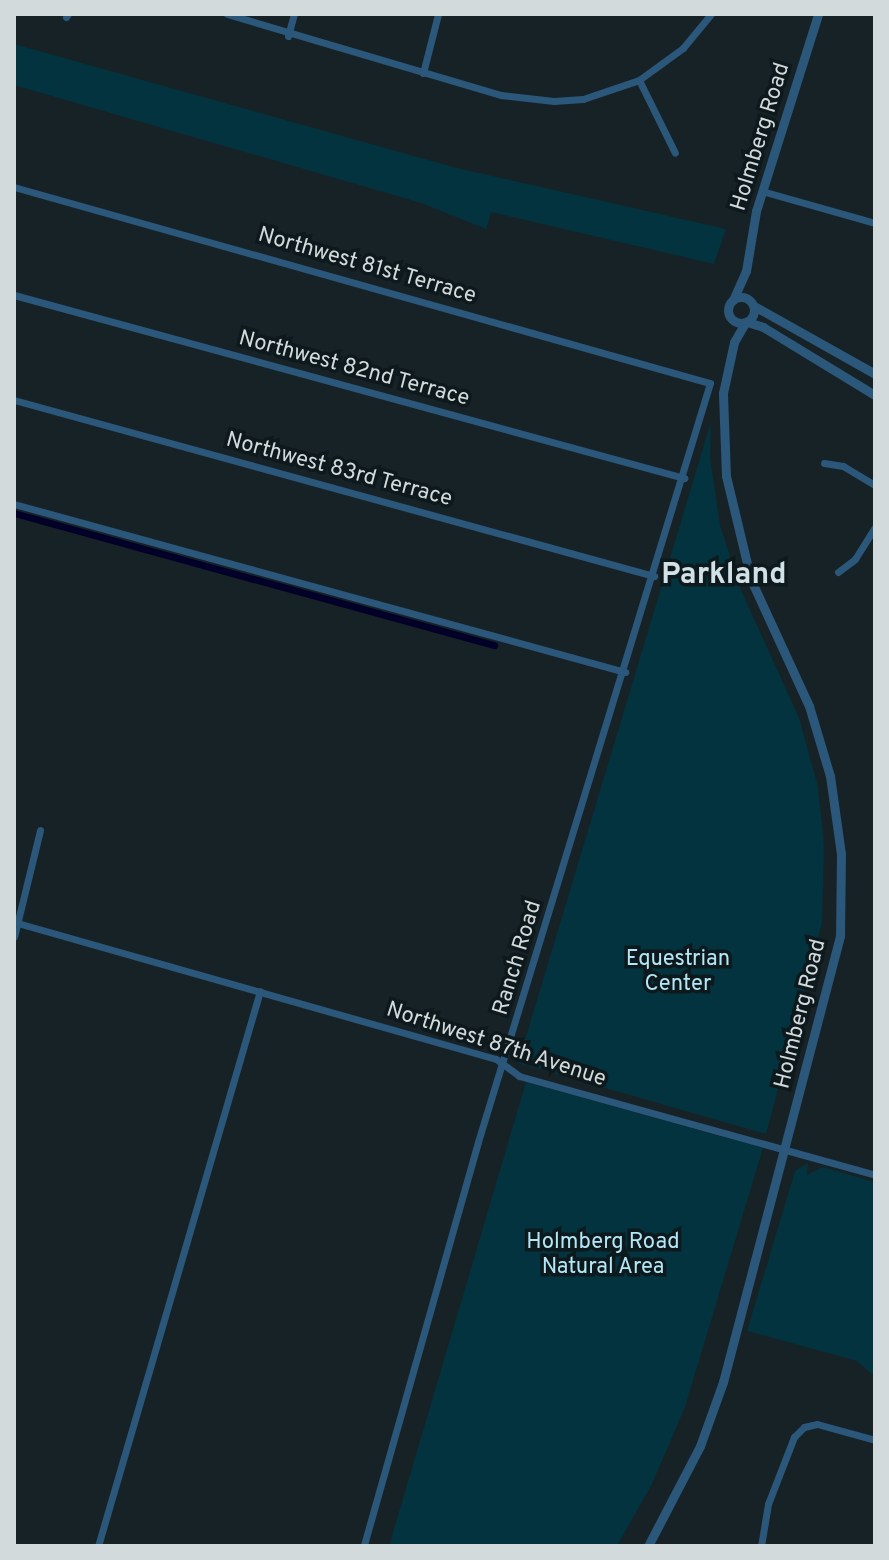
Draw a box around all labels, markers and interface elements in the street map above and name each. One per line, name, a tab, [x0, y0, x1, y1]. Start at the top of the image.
street label: Holmberg Road	[726, 60, 796, 214]
street label: Northwest 81st Terrace	[254, 222, 480, 310]
street label: Northwest 82nd Terrace	[235, 325, 473, 413]
street label: Northwest 83rd Terrace	[223, 427, 455, 513]
district label: Parkland	[661, 558, 787, 594]
street label: Ranch Road	[488, 897, 548, 1019]
street label: Holmberg Road	[770, 936, 832, 1092]
park label: Equestrian Center	[626, 946, 730, 998]
street label: Northwest 87th Avenue	[382, 997, 610, 1093]
park label: Holmberg Road Natural Area	[526, 1229, 680, 1280]

